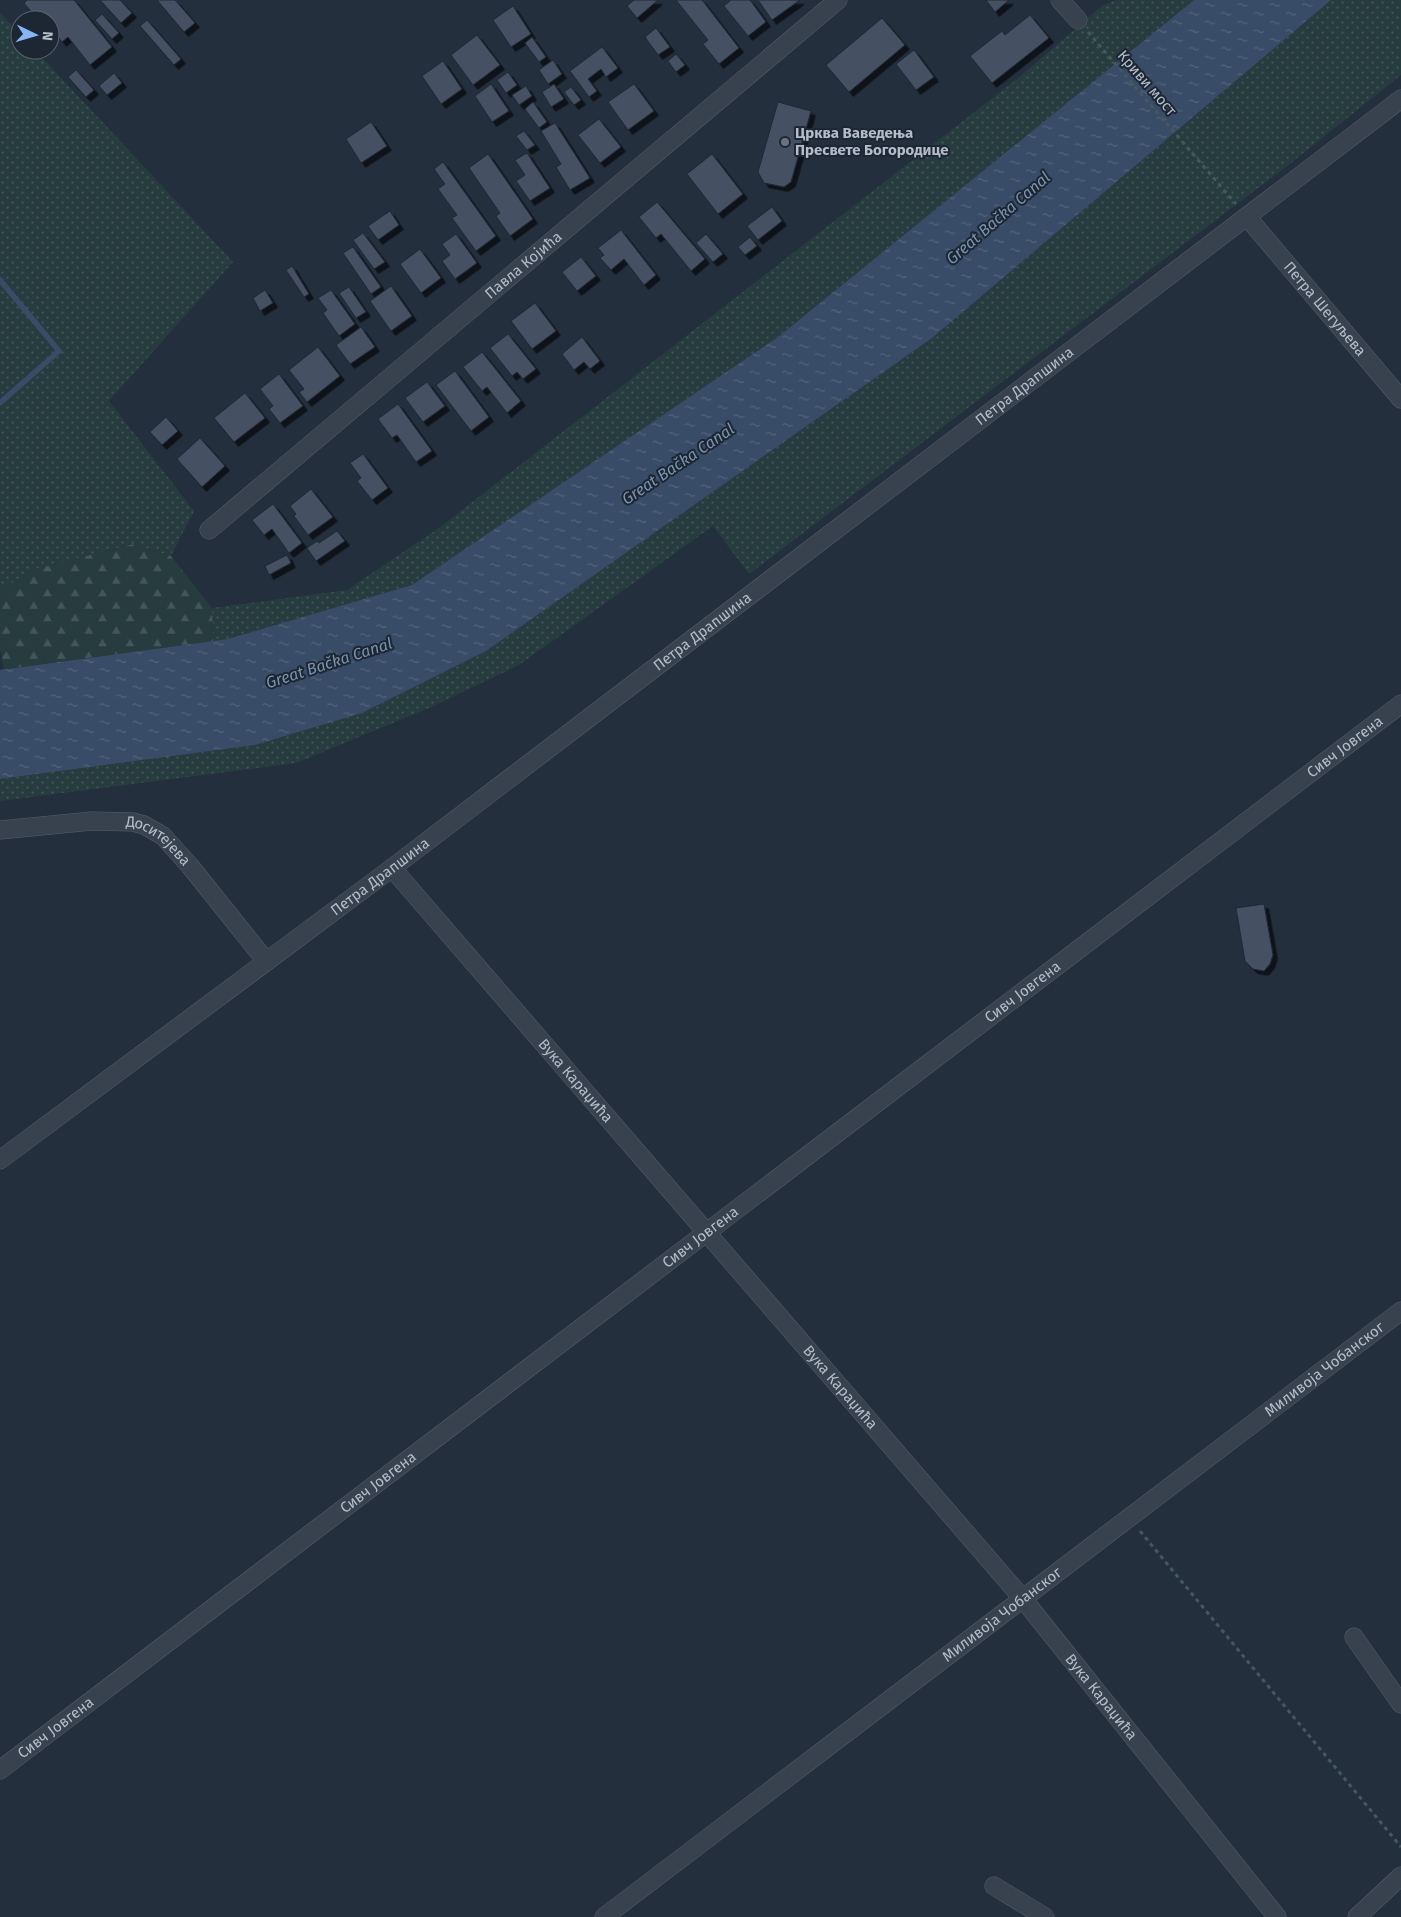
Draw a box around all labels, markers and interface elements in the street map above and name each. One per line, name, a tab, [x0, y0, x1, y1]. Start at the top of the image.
north arrow	[10, 10, 60, 60]
text: N	[39, 31, 56, 41]
street label: Криви мост	[1114, 47, 1180, 120]
place label: Црква Ваведења Пресвете Богородице	[795, 124, 948, 159]
marker: Црква Ваведења Пресвете Богородице	[779, 136, 791, 148]
water label: Great Bačka Canal	[942, 168, 1054, 268]
street label: Павла Којића	[481, 228, 565, 303]
street label: Петра Шегуљева	[1280, 258, 1370, 360]
street label: Петра Драпшина	[972, 343, 1077, 429]
water label: Great Bačka Canal	[618, 419, 738, 509]
street label: Петра Драпшина	[650, 588, 755, 675]
water label: Great Bačka Canal	[263, 634, 395, 692]
street label: Сивч Јовгена	[1303, 712, 1387, 781]
street label: Доситејева	[125, 813, 194, 870]
street label: Петра Драпшина	[327, 834, 433, 920]
street label: Сивч Јовгена	[981, 957, 1064, 1027]
street label: Вука Караџића	[535, 1035, 617, 1126]
street label: Сивч Јовгена	[659, 1202, 742, 1272]
street label: Миливоја Чобанског	[1261, 1318, 1388, 1420]
street label: Вука Караџића	[799, 1342, 881, 1433]
street label: Сивч Јовгена	[336, 1448, 420, 1517]
street label: Миливоја Чобанског	[939, 1563, 1066, 1666]
street label: Вука Караџића	[1061, 1650, 1141, 1744]
street label: Сивч Јовгена	[14, 1693, 97, 1762]

